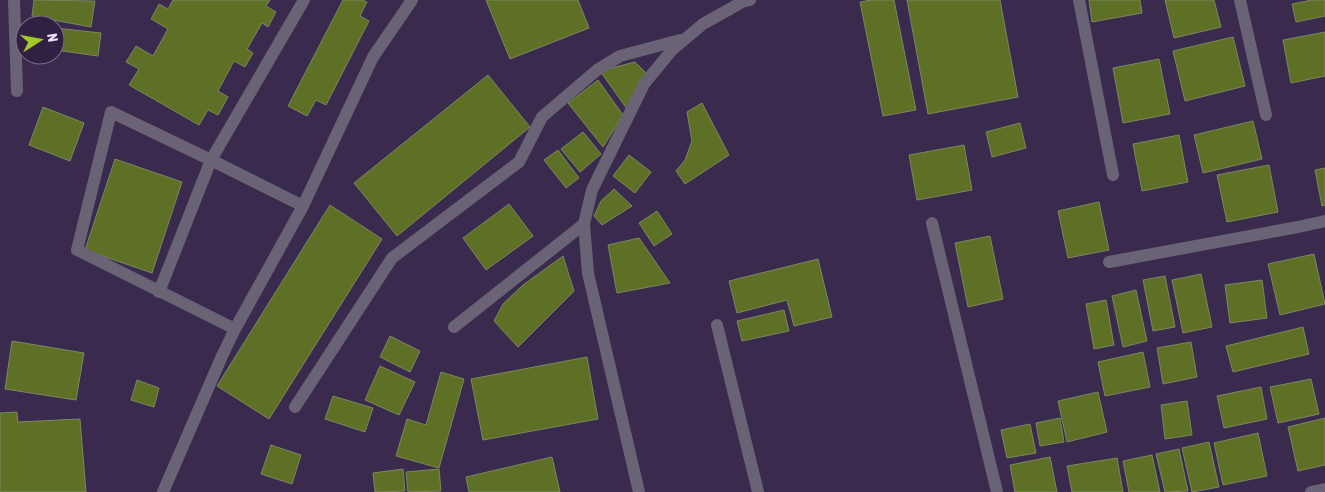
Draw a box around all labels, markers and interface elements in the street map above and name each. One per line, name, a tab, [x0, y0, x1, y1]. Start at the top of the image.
north arrow	[15, 15, 65, 65]
text: N	[44, 32, 61, 43]

